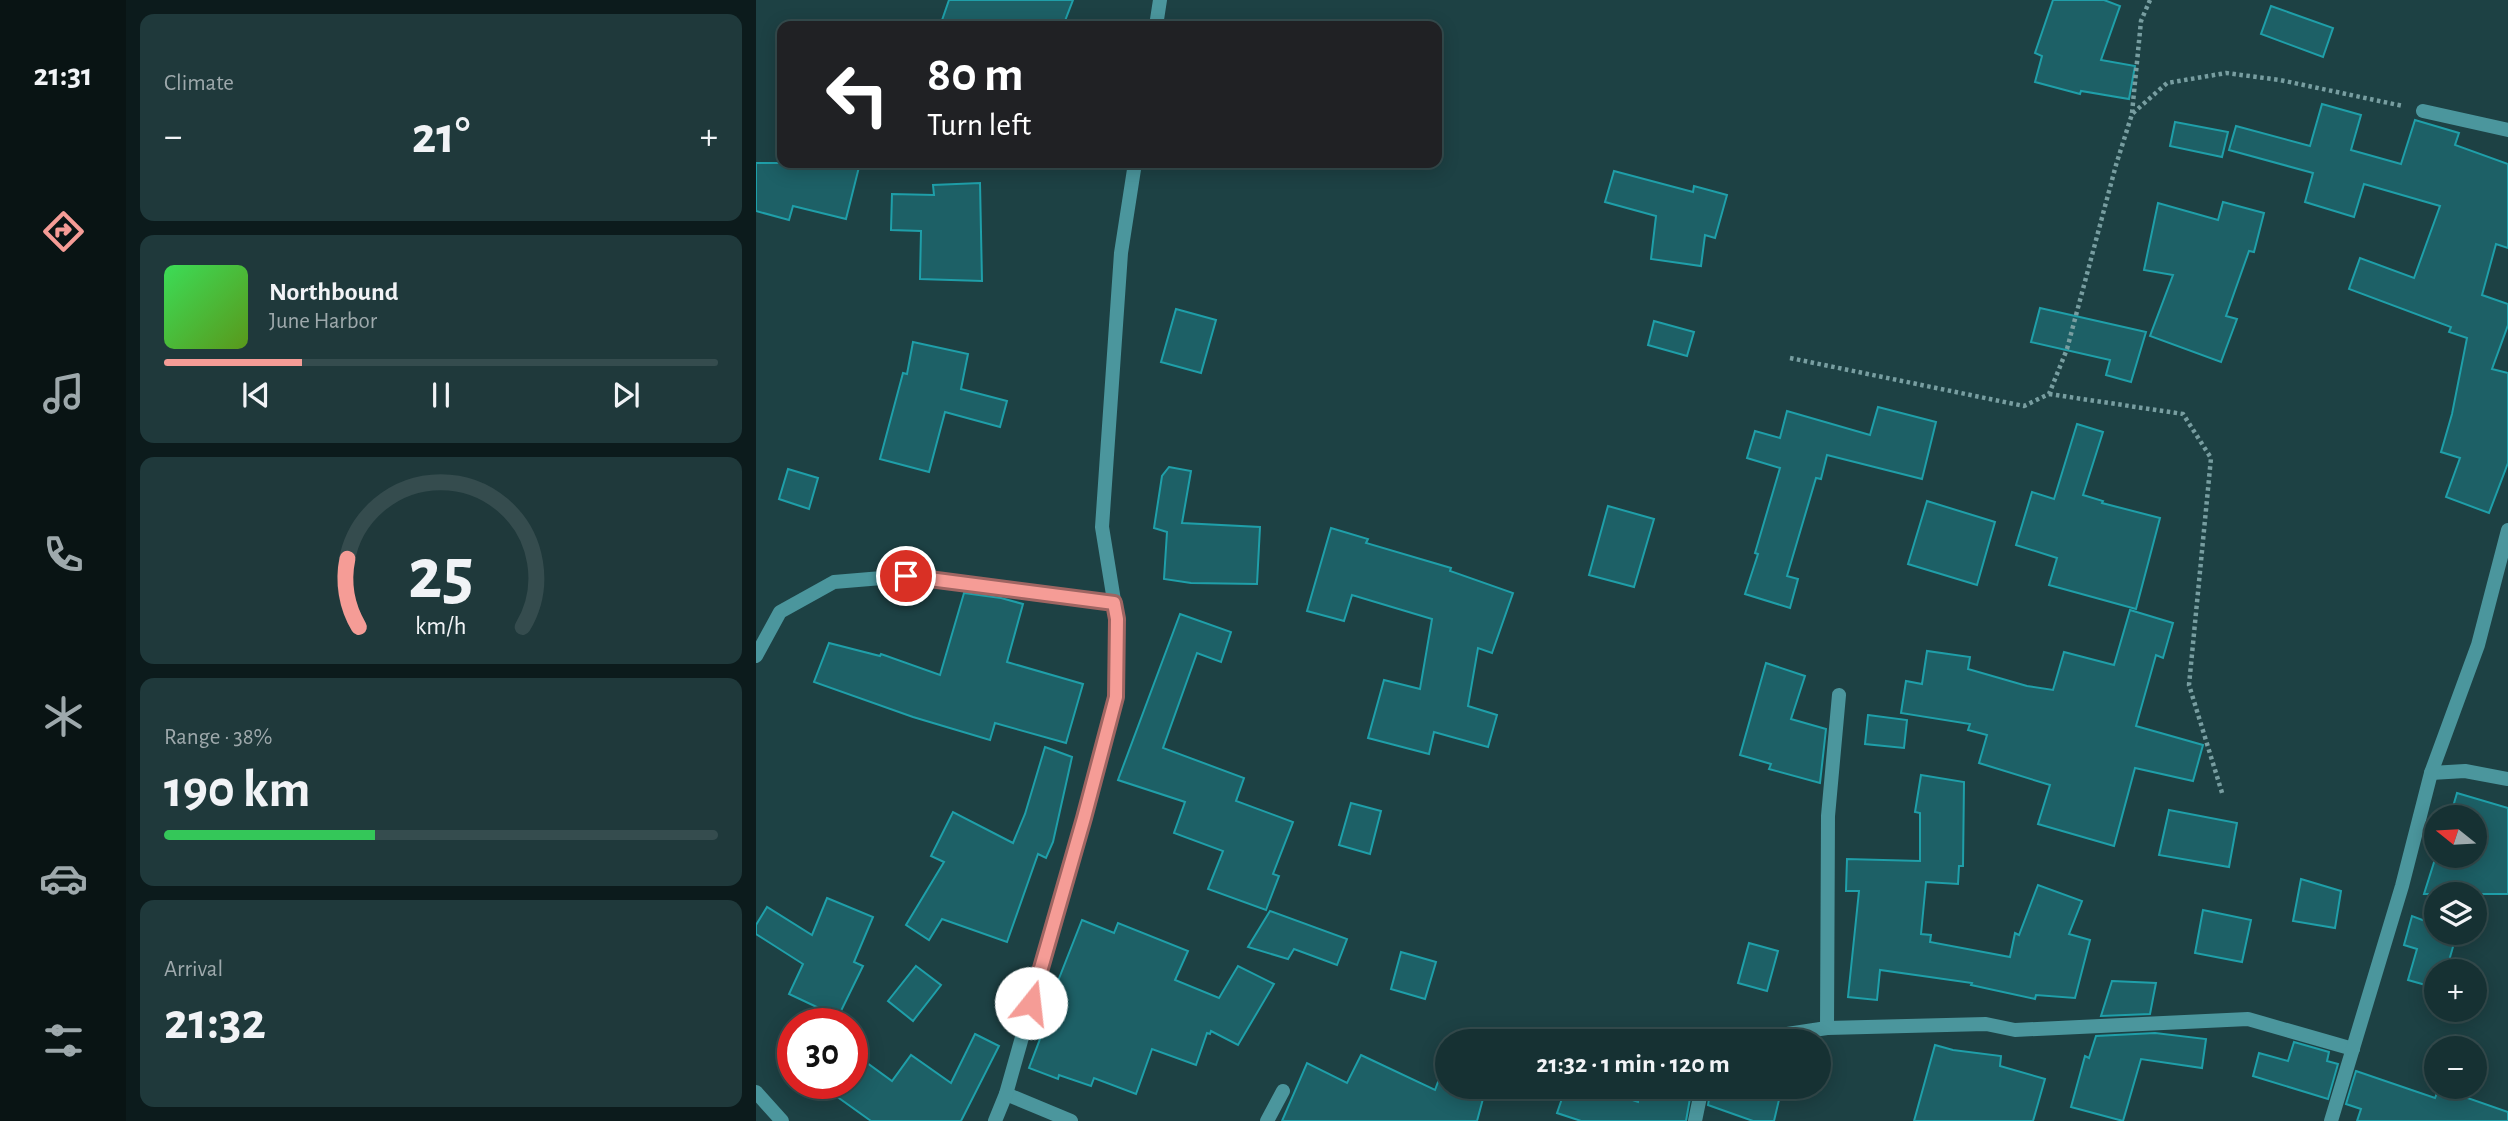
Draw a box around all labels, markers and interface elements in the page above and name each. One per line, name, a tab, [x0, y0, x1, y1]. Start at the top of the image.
icon: left	[812, 49, 903, 140]
text: 80 m	[927, 51, 1024, 100]
text: 21:31	[33, 59, 93, 91]
text: Climate	[164, 72, 234, 95]
text: Turn left	[927, 109, 1031, 141]
text: 21°	[412, 110, 470, 162]
text: −	[164, 118, 182, 156]
text: +	[700, 118, 718, 156]
icon: directions	[39, 207, 88, 256]
text: Northbound	[269, 279, 398, 305]
text: June Harbor	[269, 310, 377, 333]
icon: music	[39, 369, 88, 418]
icon: previous	[237, 376, 275, 414]
icon: pause	[422, 376, 460, 414]
icon: next	[607, 376, 645, 414]
icon: phone	[39, 530, 88, 579]
text: 25	[408, 539, 474, 612]
pin	[876, 546, 936, 606]
icon: arrive	[887, 557, 925, 595]
text: km/h	[415, 613, 467, 638]
icon: climate	[39, 692, 88, 741]
text: Range · 38%	[164, 726, 273, 749]
text: 190 km	[164, 764, 310, 816]
north arrow	[2424, 805, 2487, 868]
map controls	[2424, 805, 2487, 1099]
icon: car	[39, 854, 88, 903]
button: layers	[2424, 882, 2487, 945]
text: Arrival	[164, 958, 223, 981]
button: +	[2424, 959, 2487, 1022]
position arrow	[994, 966, 1068, 1040]
text: 21:32	[164, 996, 266, 1048]
speed limit sign: 30	[777, 1008, 868, 1099]
icon: filters	[39, 1016, 88, 1065]
button: −	[2424, 1036, 2487, 1099]
text: 21:32 · 1 min · 120 m	[1536, 1051, 1730, 1077]

